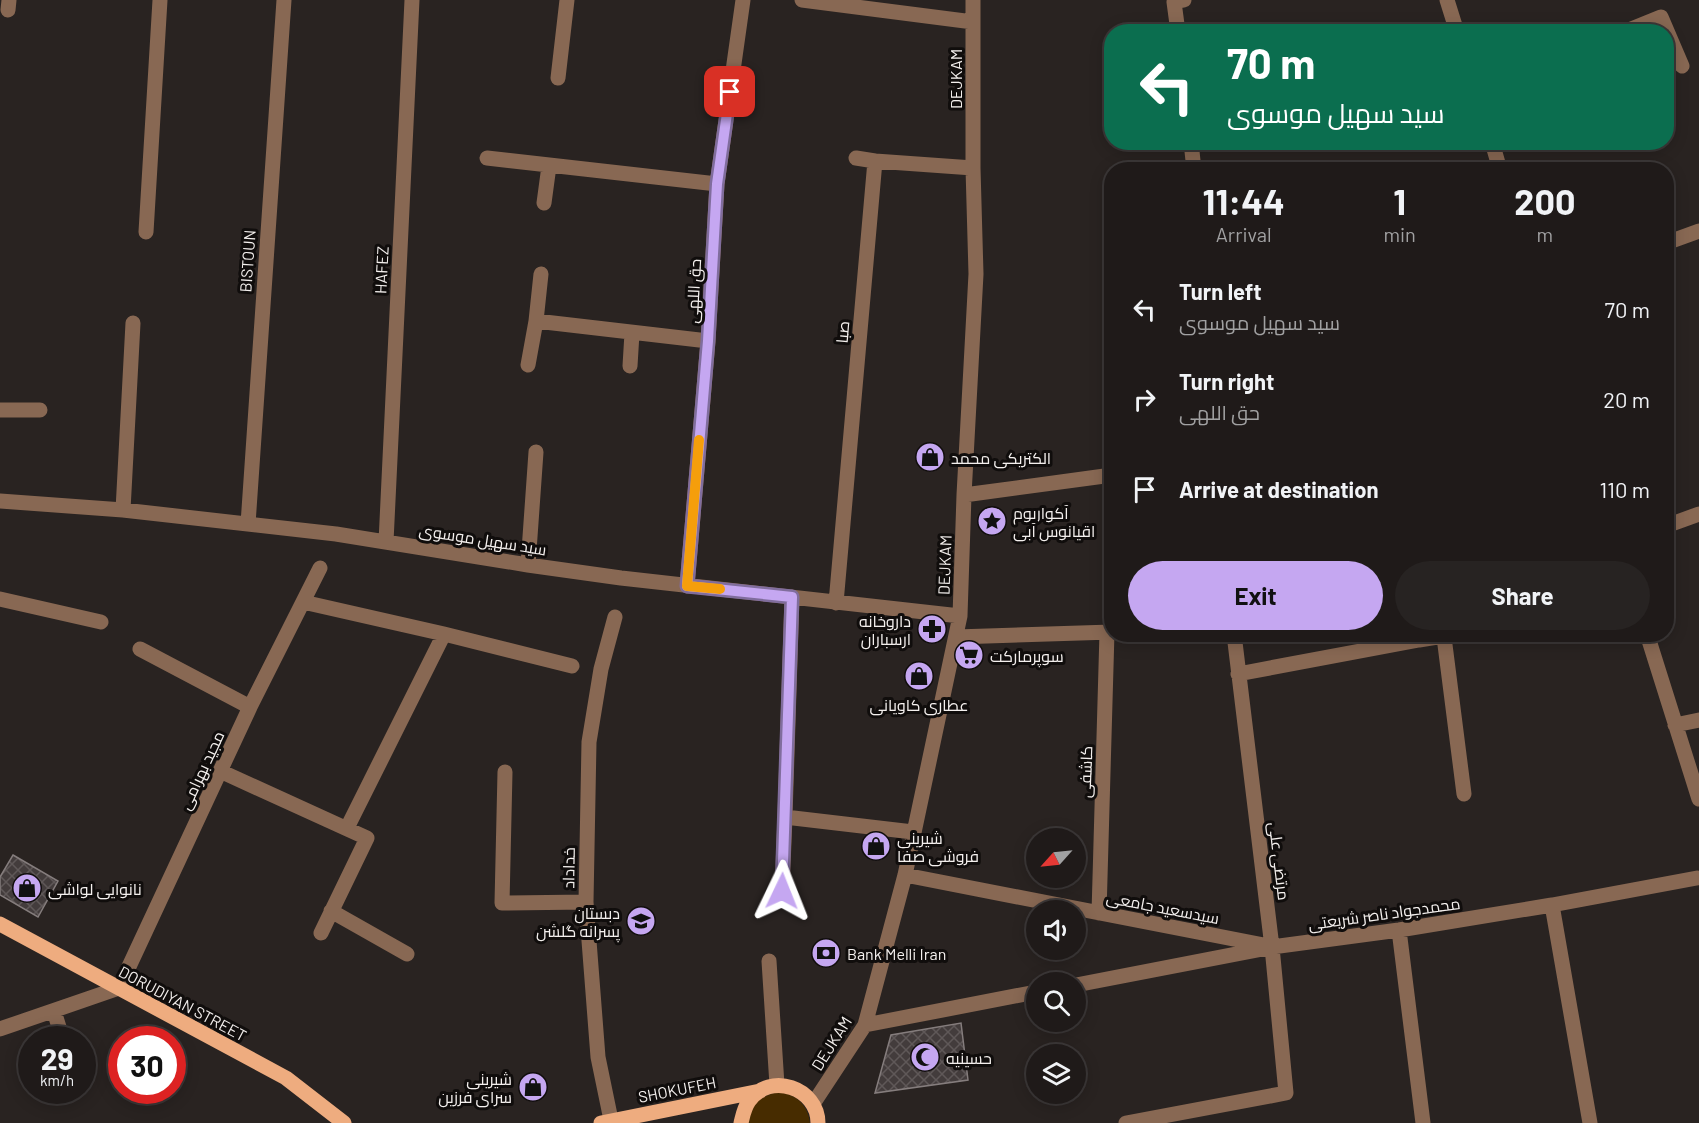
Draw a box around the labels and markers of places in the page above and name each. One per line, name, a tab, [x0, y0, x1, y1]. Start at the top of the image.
pin	[704, 66, 755, 117]
shop icon: الکتریکی محمد	[914, 441, 946, 473]
place label: الکتریکی محمد	[951, 448, 1051, 469]
place label: آکواریوم اقیانوس آبی	[1013, 503, 1095, 542]
place icon: آکواریوم اقیانوس آبی	[976, 505, 1008, 537]
place label: داروخانه ارسباران	[859, 611, 911, 650]
pharmacy icon: داروخانه ارسباران	[916, 613, 948, 645]
supermarket icon: سوپرمارکت	[953, 639, 985, 671]
place label: سوپرمارکت	[990, 646, 1064, 668]
shop icon: عطاری کاویانی	[903, 660, 935, 692]
place label: عطاری کاویانی	[870, 695, 968, 716]
place label: شیرینی فروشی صفا	[897, 828, 979, 867]
shop icon: شیرینی فروشی صفا	[860, 830, 892, 862]
shop icon: نانوایی لواشی	[11, 872, 43, 904]
place label: نانوایی لواشی	[48, 879, 142, 900]
place label: دبستان پسرانه گلشن	[536, 903, 621, 943]
school or university icon: دبستان پسرانه گلشن	[625, 905, 657, 937]
bank icon: Bank Melli Iran	[810, 937, 842, 969]
place label: Bank Melli Iran	[847, 944, 946, 963]
mosque icon: حسینیه	[909, 1041, 941, 1073]
place label: حسینیه	[946, 1048, 992, 1068]
place label: شیرینی سرای فرزین	[438, 1069, 512, 1108]
shop icon: شیرینی سرای فرزین	[517, 1071, 549, 1103]

